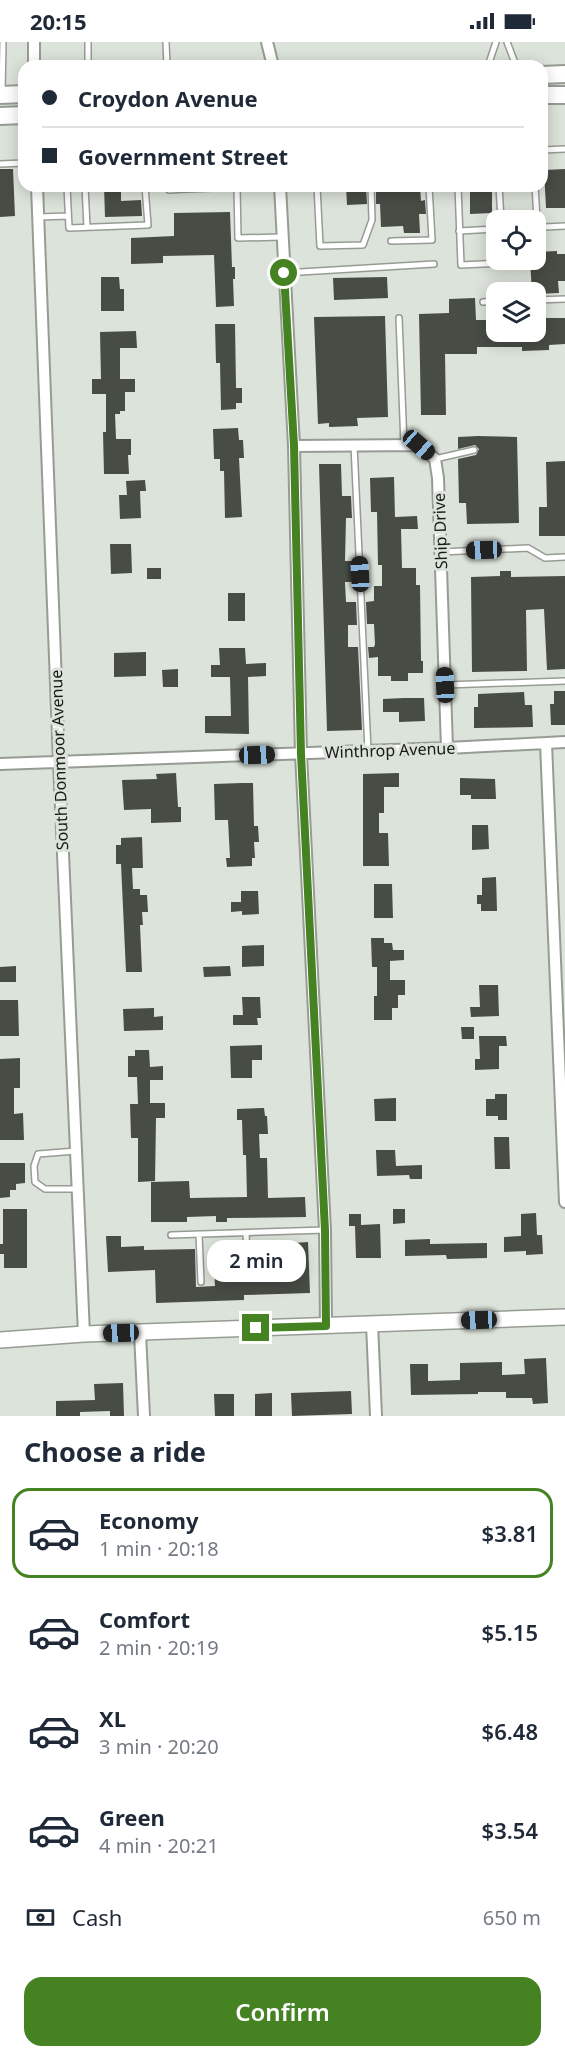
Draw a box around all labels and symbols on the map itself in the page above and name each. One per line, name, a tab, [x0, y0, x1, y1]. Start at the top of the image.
route start	[270, 259, 297, 286]
car	[400, 426, 438, 464]
street label: Ship Drive	[428, 492, 452, 570]
car	[466, 540, 502, 560]
car	[350, 556, 370, 592]
car	[435, 667, 455, 703]
street label: South Donmoor Avenue	[45, 669, 73, 851]
street label: Winthrop Avenue	[324, 737, 456, 763]
car	[239, 745, 275, 765]
callout: 2 min	[206, 1241, 306, 1283]
car	[461, 1310, 497, 1330]
route end	[242, 1314, 269, 1341]
car	[103, 1323, 139, 1343]

